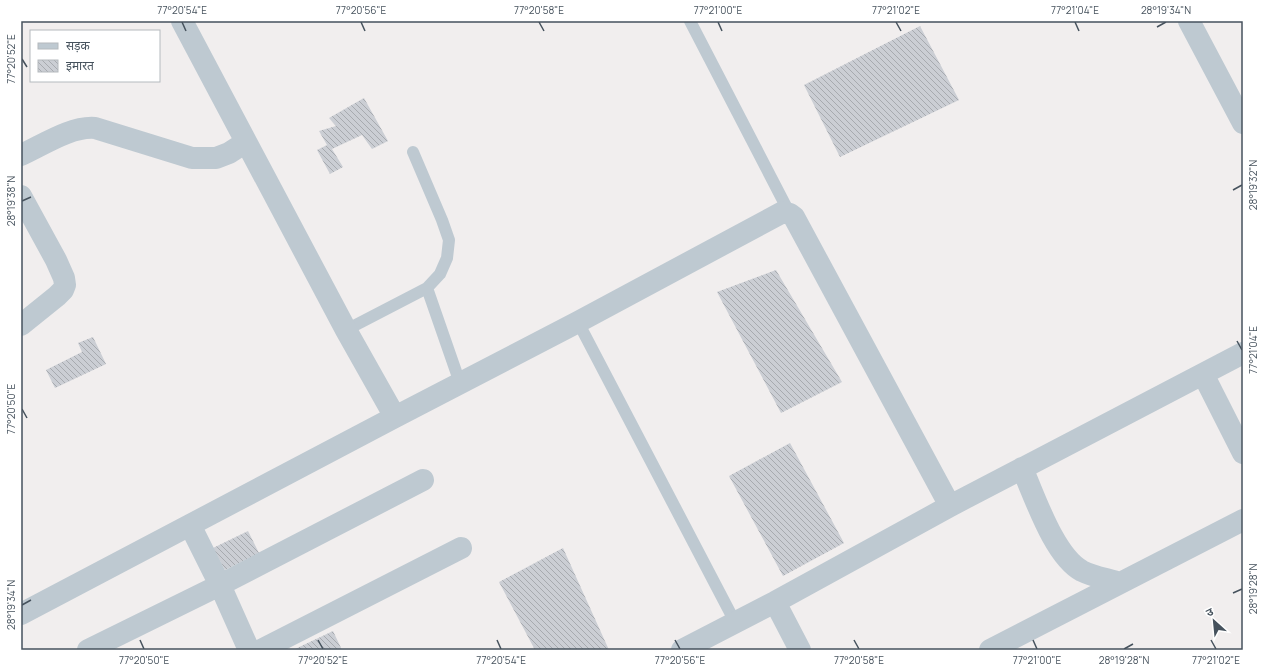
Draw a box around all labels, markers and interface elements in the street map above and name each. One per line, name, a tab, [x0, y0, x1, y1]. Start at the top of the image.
text: 77°20'54"E	[157, 3, 207, 17]
text: 77°20'56"E	[336, 3, 386, 17]
text: 77°20'58"E	[514, 3, 564, 17]
text: 77°21'00"E	[694, 3, 742, 17]
text: 77°21'02"E	[872, 3, 920, 17]
text: 77°21'04"E	[1051, 3, 1099, 17]
text: 28°19'34"N	[1141, 3, 1191, 17]
legend	[30, 30, 160, 82]
text: 77°20'52"E	[4, 34, 18, 84]
text: सड़क	[66, 37, 91, 54]
text: इमारत	[66, 57, 95, 74]
text: 28°19'32"N	[1246, 160, 1260, 210]
text: 28°19'38"N	[4, 176, 18, 226]
text: 77°21'04"E	[1246, 326, 1260, 374]
text: 77°20'50"E	[4, 384, 18, 434]
text: 28°19'28"N	[1246, 564, 1260, 614]
text: 28°19'34"N	[4, 580, 18, 630]
north arrow	[1194, 601, 1234, 641]
text: उ	[1203, 603, 1216, 620]
text: 77°20'50"E	[119, 653, 169, 667]
text: 77°20'52"E	[298, 653, 348, 667]
text: 77°20'54"E	[476, 653, 526, 667]
text: 77°20'56"E	[655, 653, 705, 667]
text: 77°20'58"E	[834, 653, 884, 667]
text: 77°21'00"E	[1013, 653, 1061, 667]
text: 28°19'28"N	[1099, 653, 1149, 667]
text: 77°21'02"E	[1192, 653, 1240, 667]

